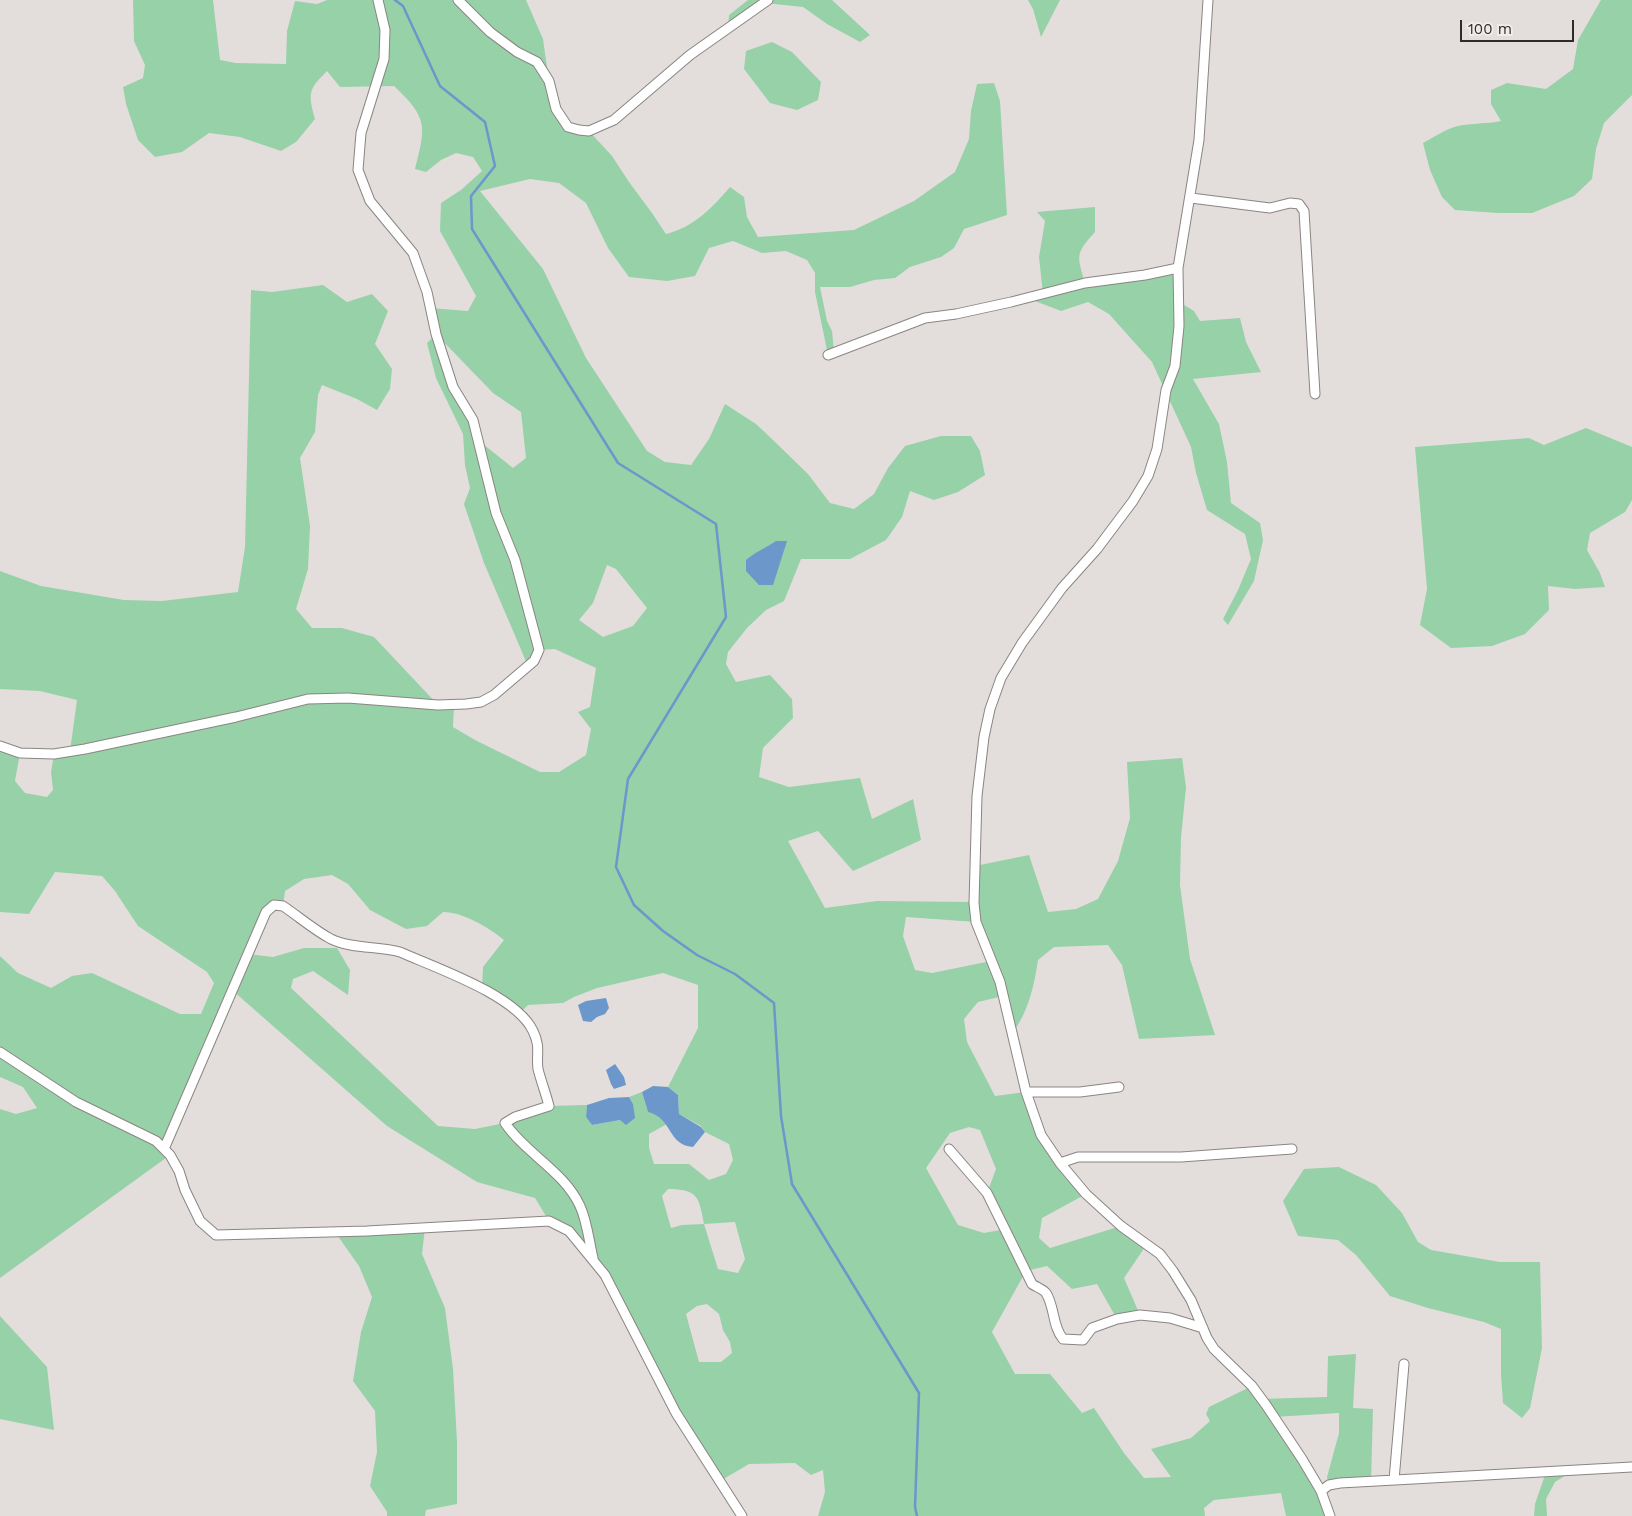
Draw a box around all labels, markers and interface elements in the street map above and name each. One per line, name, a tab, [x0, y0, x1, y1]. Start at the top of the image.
scale bar	[1462, 10, 1576, 42]
text: 100 m	[1468, 20, 1512, 38]

